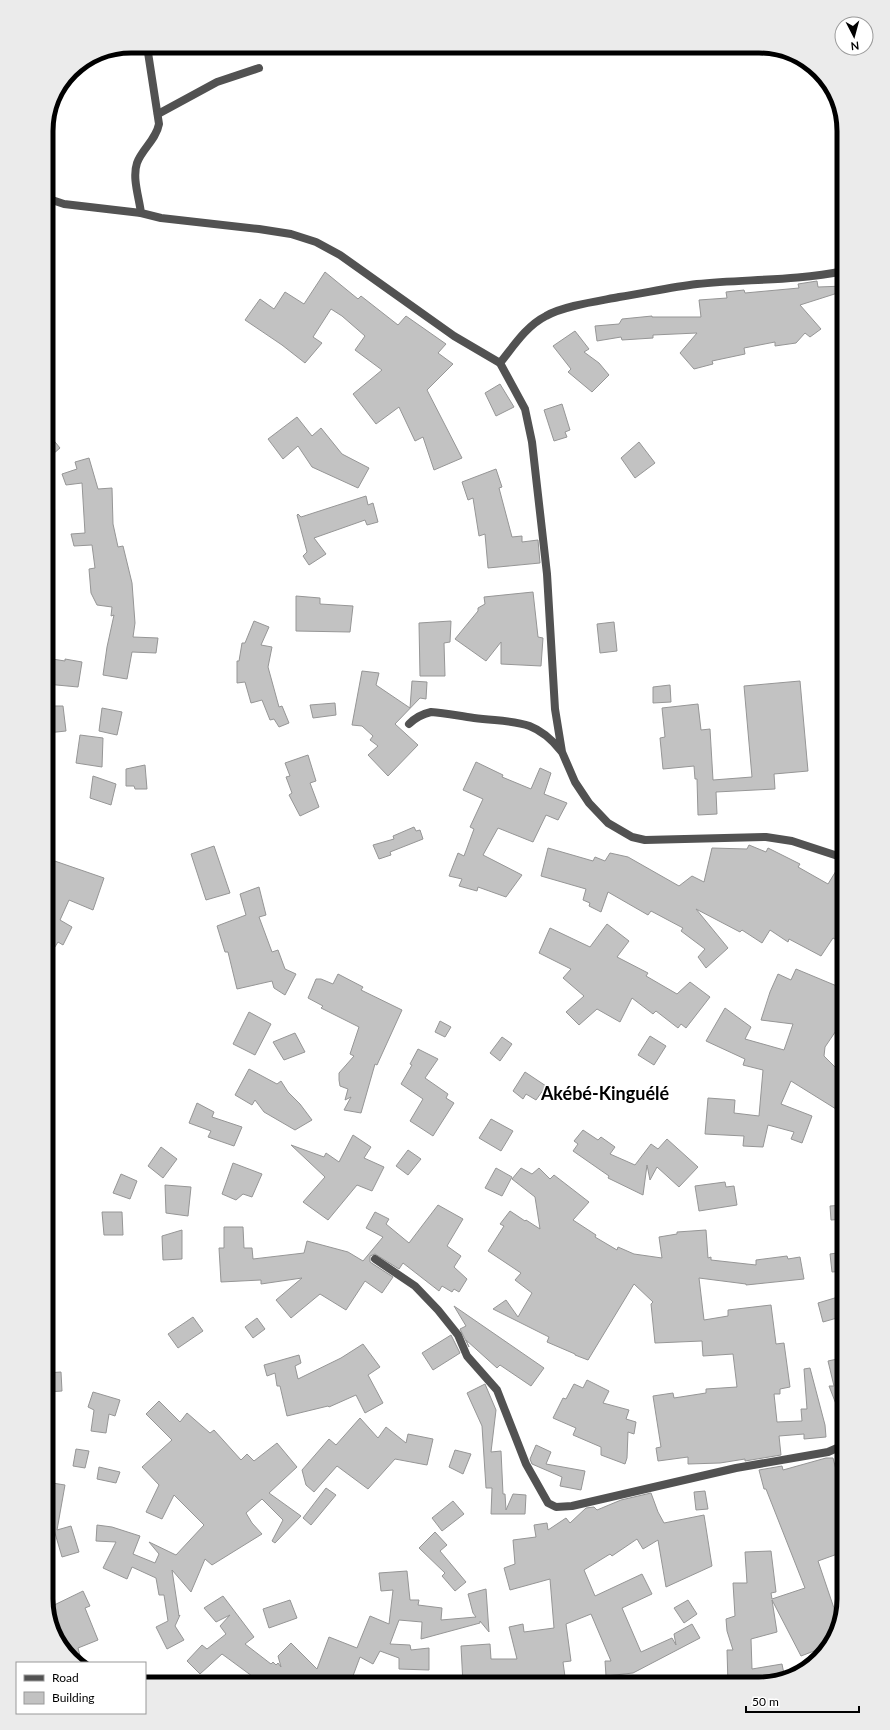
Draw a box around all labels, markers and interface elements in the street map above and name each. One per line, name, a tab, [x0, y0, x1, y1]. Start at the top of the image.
north arrow	[834, 16, 874, 56]
text: N	[850, 40, 860, 53]
district label: Akébé-Kinguélé	[540, 1082, 669, 1104]
legend	[16, 1662, 146, 1714]
text: Road	[52, 1670, 79, 1685]
scale bar	[746, 1688, 859, 1714]
text: Building	[52, 1690, 95, 1705]
text: 50 m	[752, 1694, 779, 1709]

